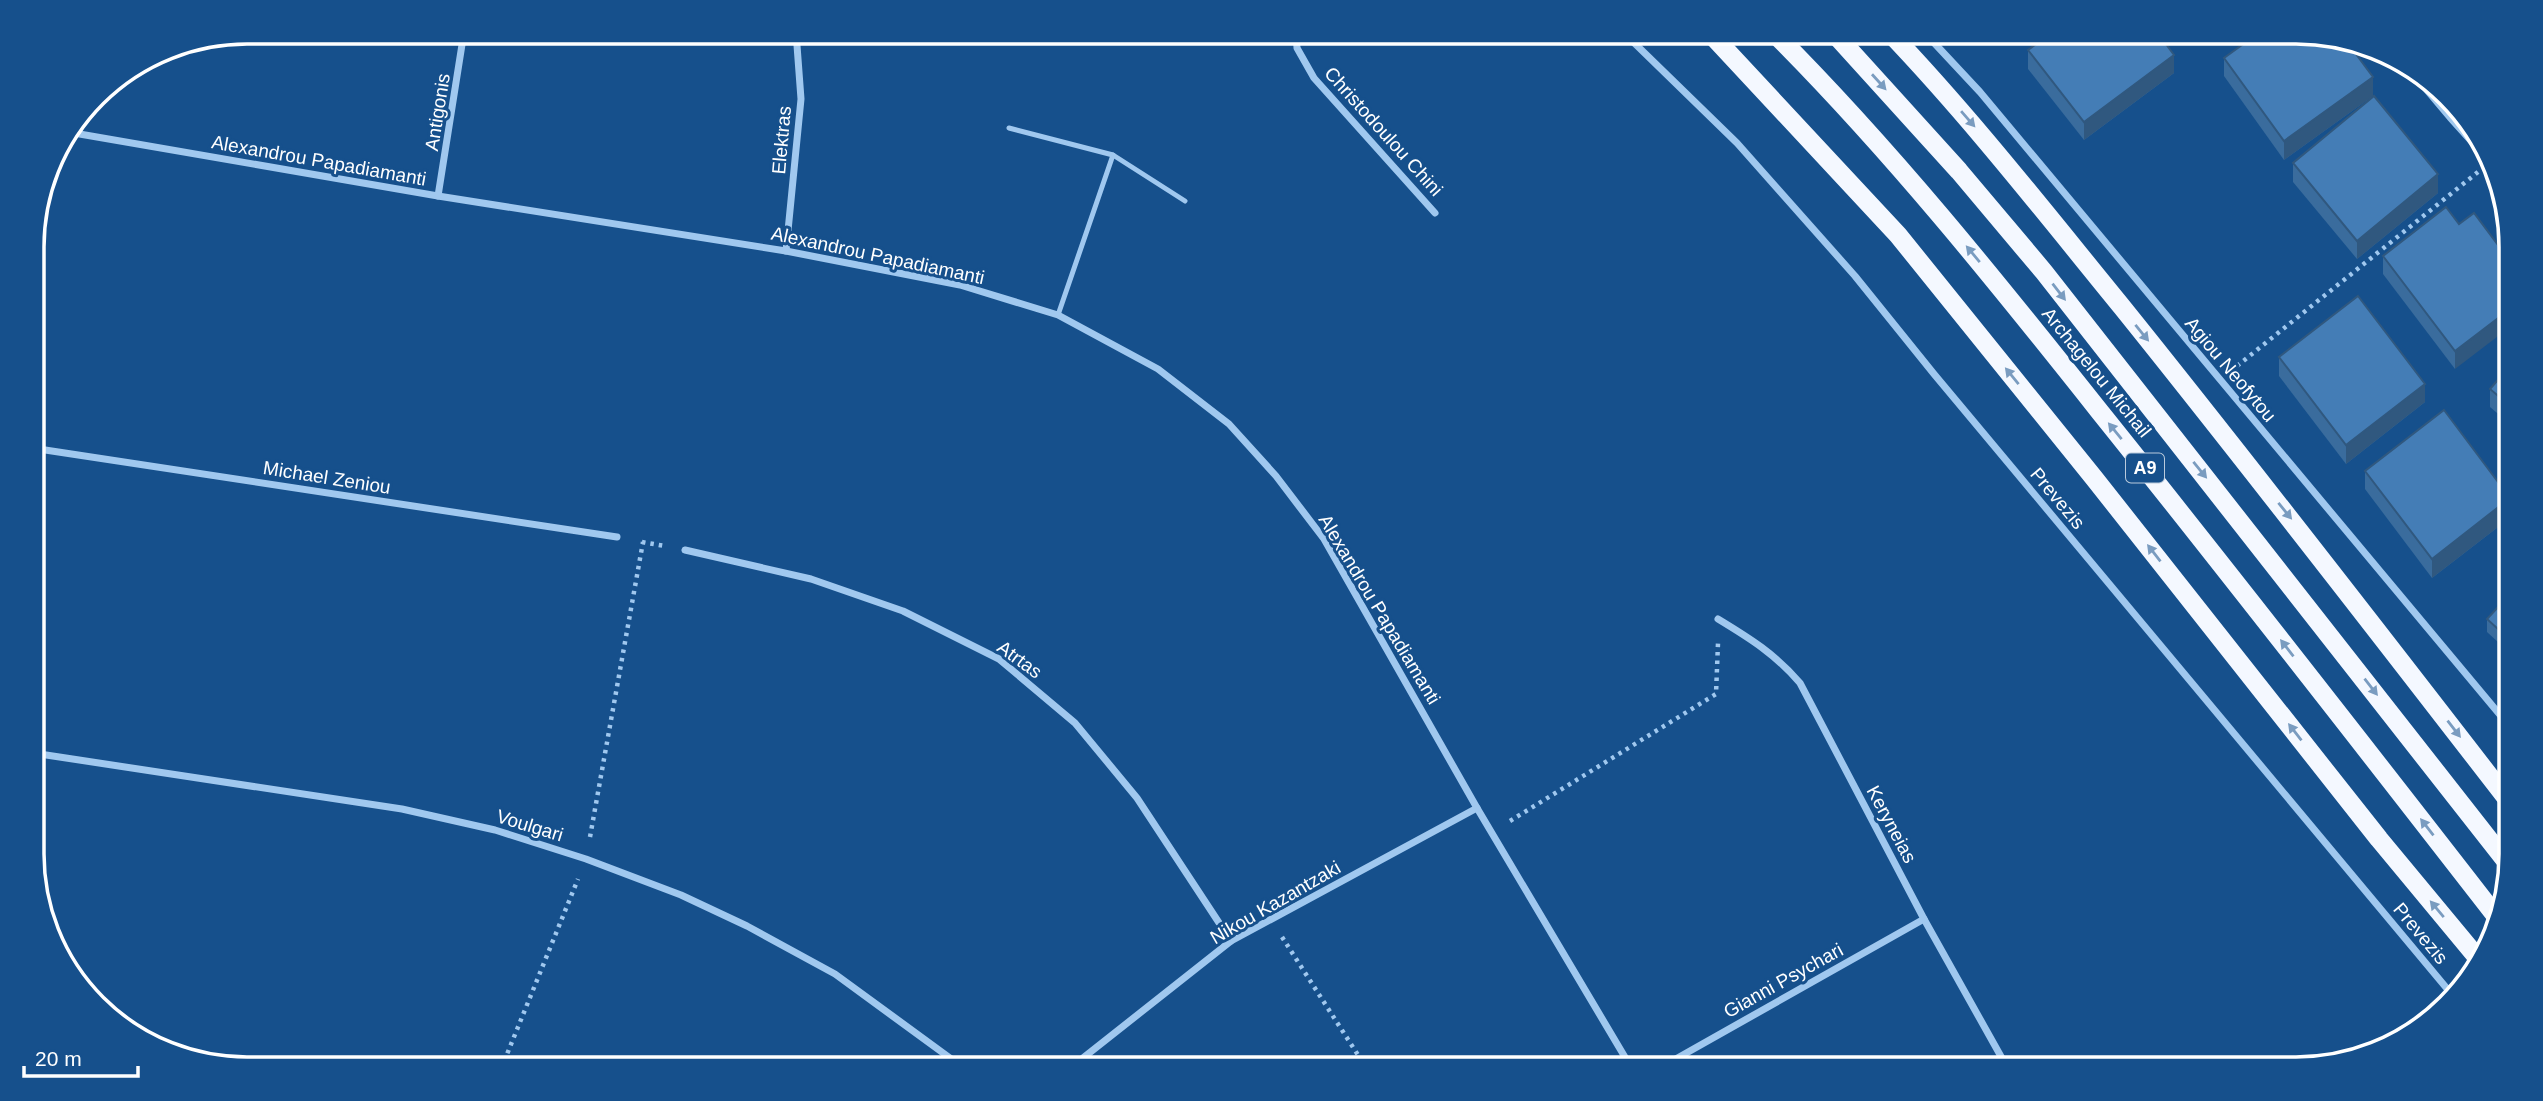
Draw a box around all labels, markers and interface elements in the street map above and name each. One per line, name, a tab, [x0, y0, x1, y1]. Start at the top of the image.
street label: Christodoulou Chini	[1320, 63, 1447, 200]
street label: Antigonis	[421, 72, 454, 152]
one-way arrow	[1870, 73, 1886, 90]
street label: Elektras	[768, 105, 795, 175]
one-way arrow	[1960, 110, 1976, 128]
street label: Alexandrou Papadiamanti	[210, 131, 428, 190]
street label: Alexandrou Papadiamanti	[769, 223, 986, 288]
one-way arrow	[1965, 245, 1980, 263]
one-way arrow	[2051, 282, 2066, 300]
street label: Archagelou Michail	[2038, 303, 2155, 441]
street label: Agiou Neofytou	[2181, 313, 2280, 426]
one-way arrow	[2135, 324, 2150, 342]
one-way arrow	[2004, 367, 2019, 385]
one-way arrow	[2108, 422, 2123, 440]
road number: A9	[2126, 454, 2164, 482]
street label: Michael Zeniou	[262, 457, 392, 498]
one-way arrow	[2192, 461, 2207, 479]
street label: Prevezis	[2026, 464, 2089, 533]
one-way arrow	[2277, 501, 2292, 519]
street label: Alexandrou Papadiamanti	[1315, 511, 1445, 708]
one-way arrow	[2146, 545, 2161, 563]
street label: Atrtas	[993, 636, 1046, 682]
one-way arrow	[2279, 640, 2294, 658]
one-way arrow	[2364, 678, 2379, 696]
one-way arrow	[2446, 720, 2461, 738]
one-way arrow	[2288, 723, 2302, 741]
street label: Keryneias	[1862, 782, 1921, 866]
street label: Voulgari	[494, 805, 566, 846]
one-way arrow	[2419, 819, 2434, 837]
street label: Nikou Kazantzaki	[1206, 857, 1344, 948]
street label: Prevezis	[2389, 899, 2452, 968]
one-way arrow	[2430, 901, 2445, 918]
street label: Gianni Psychari	[1720, 939, 1847, 1022]
scale bar	[24, 1034, 138, 1078]
text: 20 m	[35, 1047, 82, 1070]

